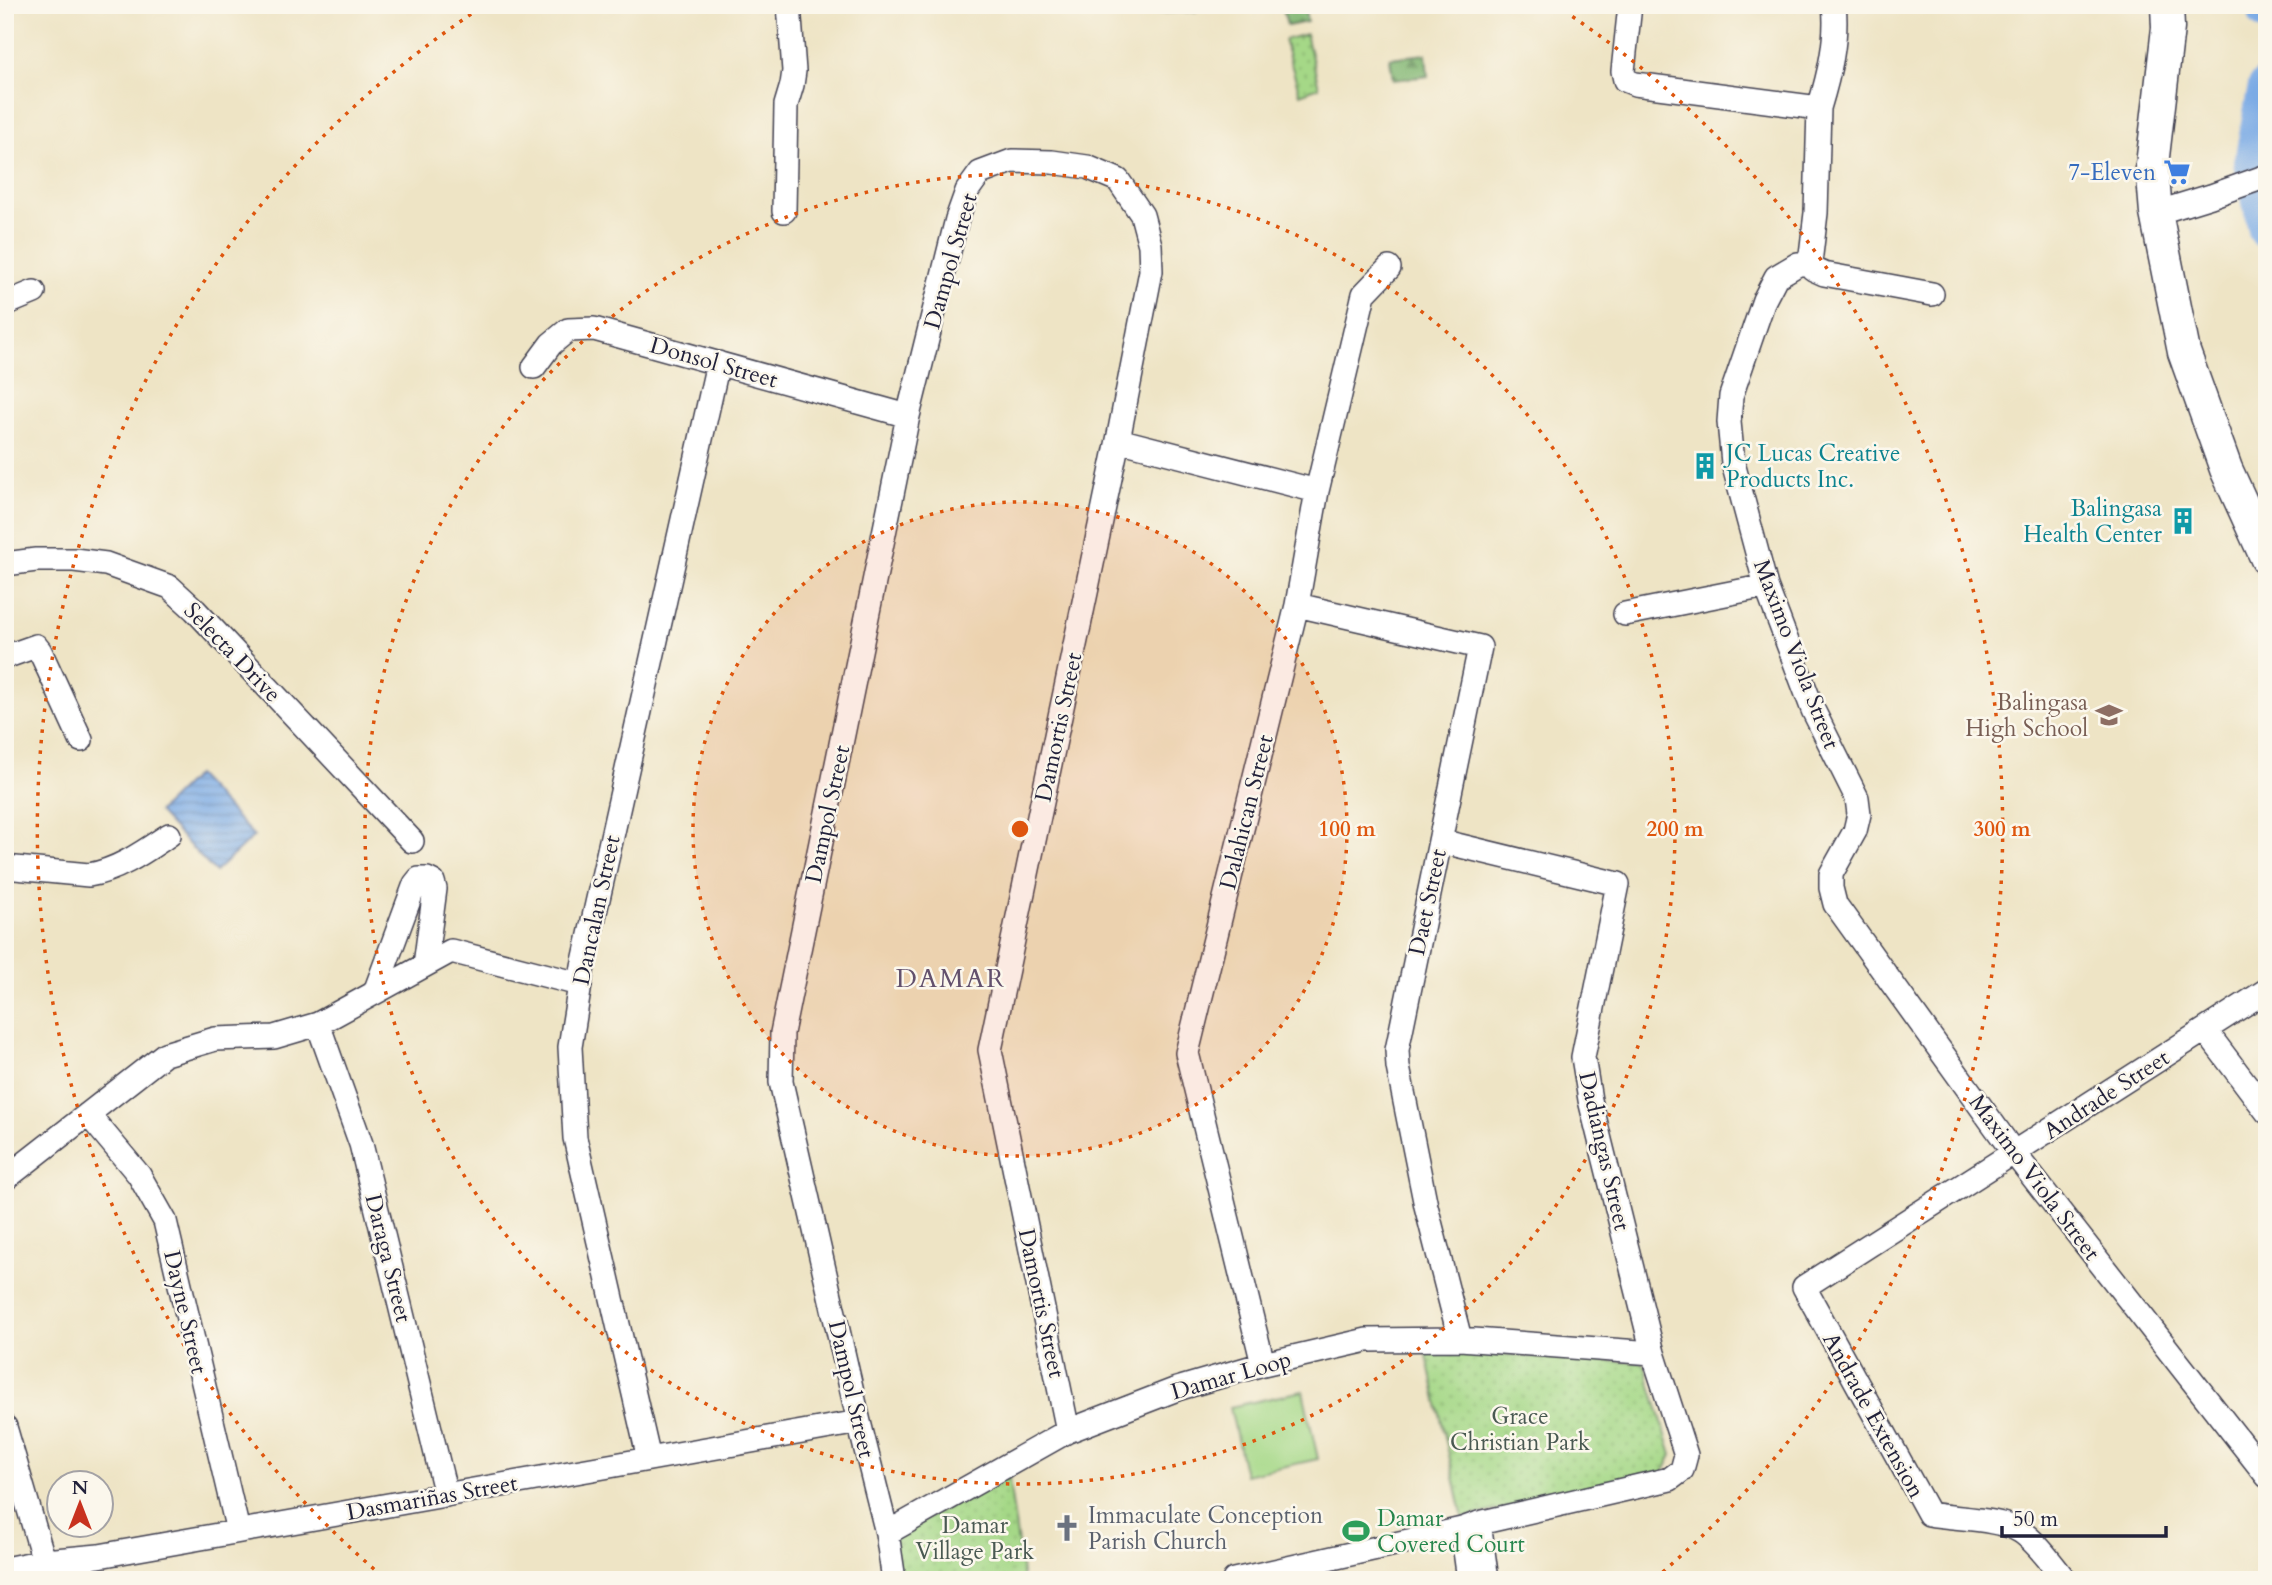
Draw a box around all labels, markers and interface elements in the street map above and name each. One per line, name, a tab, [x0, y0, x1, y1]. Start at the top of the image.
place label: 7-Eleven	[2068, 157, 2156, 188]
supermarket icon: 7-Eleven	[2162, 157, 2192, 187]
street label: Dampol Street	[916, 190, 985, 333]
street label: Donsol Street	[646, 329, 781, 396]
place label: JC Lucas Creative Products Inc.	[1723, 438, 1901, 495]
building icon: JC Lucas Creative Products Inc.	[1690, 451, 1720, 481]
place label: Balingasa Health Center	[2023, 493, 2163, 550]
building icon: Balingasa Health Center	[2168, 506, 2198, 536]
street label: Maximo Viola Street	[1746, 555, 1847, 753]
street label: Selecta Drive	[177, 596, 288, 709]
street label: Damortis Street	[1028, 650, 1089, 805]
place label: Balingasa High School	[1965, 687, 2088, 744]
school or university icon: Balingasa High School	[2094, 700, 2124, 730]
street label: Dalahican Street	[1212, 731, 1281, 893]
street label: Dampol Street	[798, 742, 857, 886]
text: 100 m	[1318, 815, 1376, 844]
text: 200 m	[1646, 815, 1704, 844]
text: 300 m	[1973, 815, 2031, 844]
centre of rings	[1008, 817, 1032, 841]
street label: Dancalan Street	[565, 832, 628, 988]
street label: Daet Street	[1401, 846, 1454, 958]
district label: DAMAR	[896, 961, 1006, 996]
street label: Andrade Street	[2037, 1042, 2175, 1147]
street label: Dadiangas Street	[1571, 1069, 1638, 1234]
street label: Maximo Viola Street	[1962, 1088, 2107, 1267]
street label: Daraga Street	[358, 1191, 419, 1326]
street label: Damortis Street	[1011, 1226, 1072, 1381]
street label: Dayne Street	[156, 1247, 215, 1377]
street label: Dampol Street	[821, 1317, 882, 1461]
street label: Andrade Extension	[1815, 1327, 1932, 1504]
street label: Damar Loop	[1167, 1344, 1295, 1407]
park label: Grace Christian Park	[1450, 1401, 1591, 1458]
street label: Dasmariñas Street	[344, 1467, 520, 1528]
north arrow	[46, 1470, 116, 1540]
text: N	[72, 1475, 89, 1501]
scale bar	[2002, 1494, 2167, 1538]
place label: Immaculate Conception Parish Church	[1088, 1500, 1323, 1557]
place label: Damar Covered Court	[1377, 1503, 1525, 1560]
text: 50 m	[2013, 1505, 2058, 1534]
park label: Damar Village Park	[916, 1510, 1035, 1567]
church icon: Immaculate Conception Parish Church	[1052, 1513, 1082, 1543]
sports icon: Damar Covered Court	[1341, 1516, 1371, 1546]

